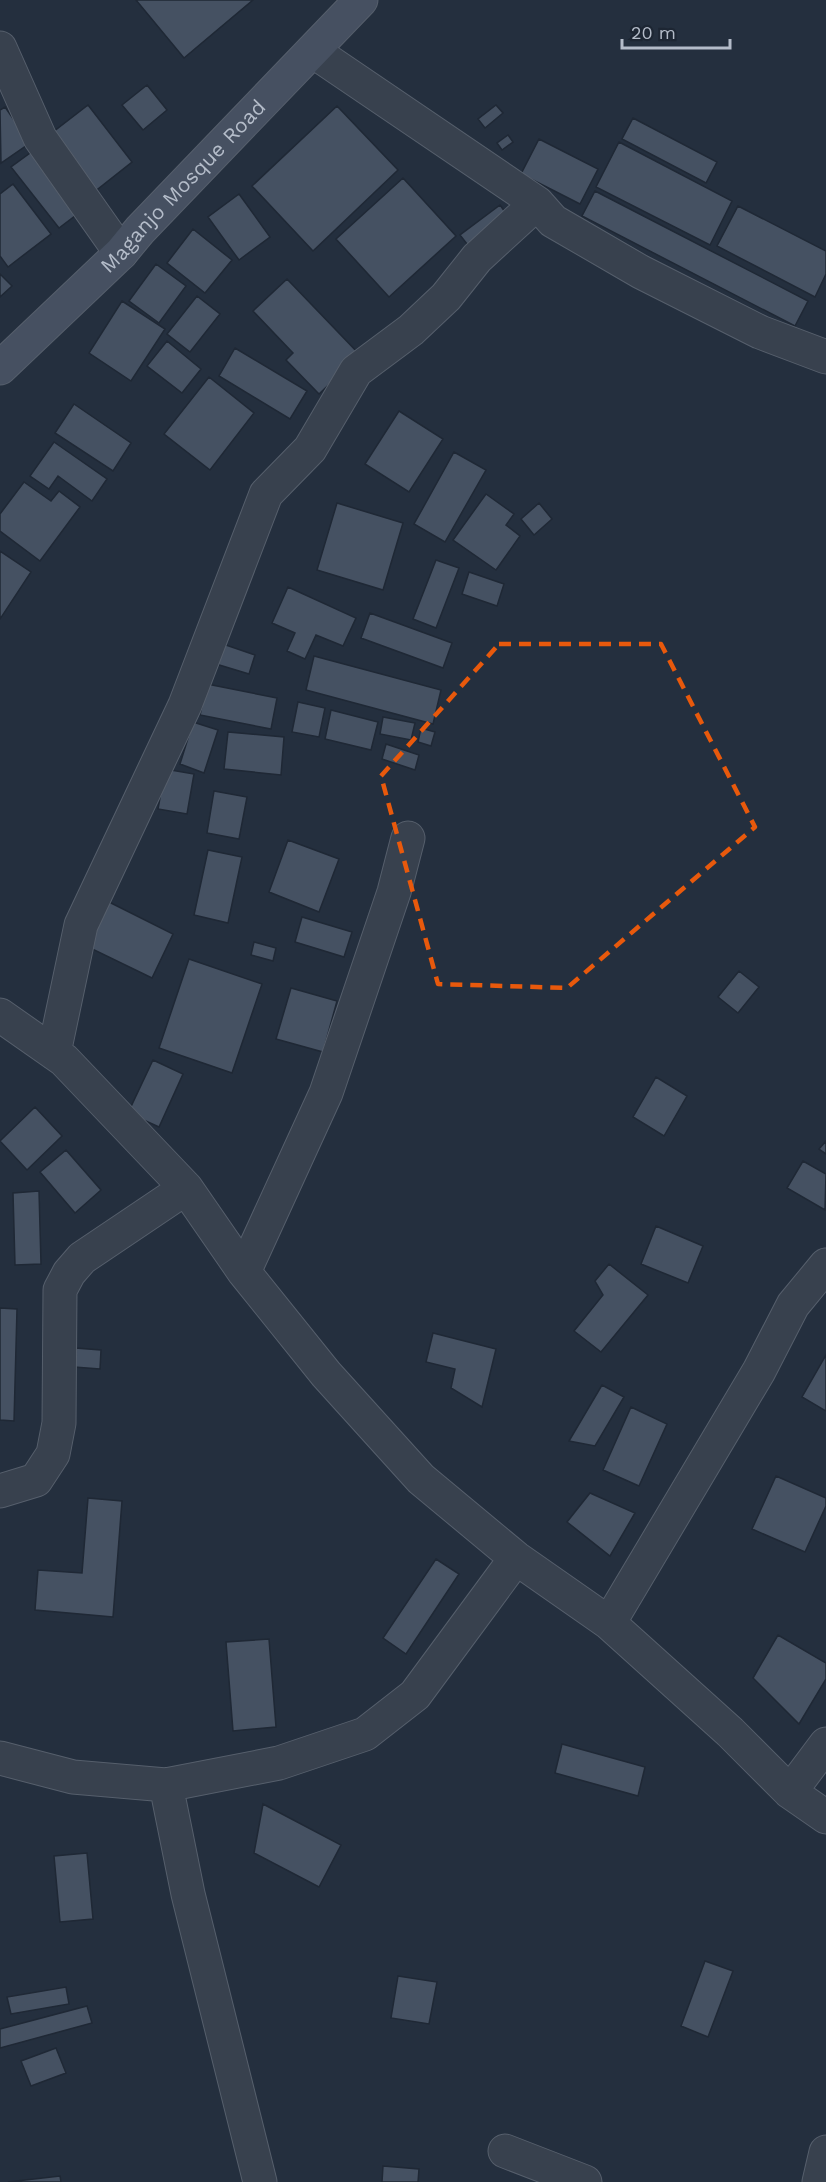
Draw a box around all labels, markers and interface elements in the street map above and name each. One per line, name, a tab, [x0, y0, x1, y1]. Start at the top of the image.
scale bar	[622, 12, 730, 50]
text: 20 m	[631, 22, 676, 43]
street label: Maganjo Mosque Road	[95, 94, 271, 278]

